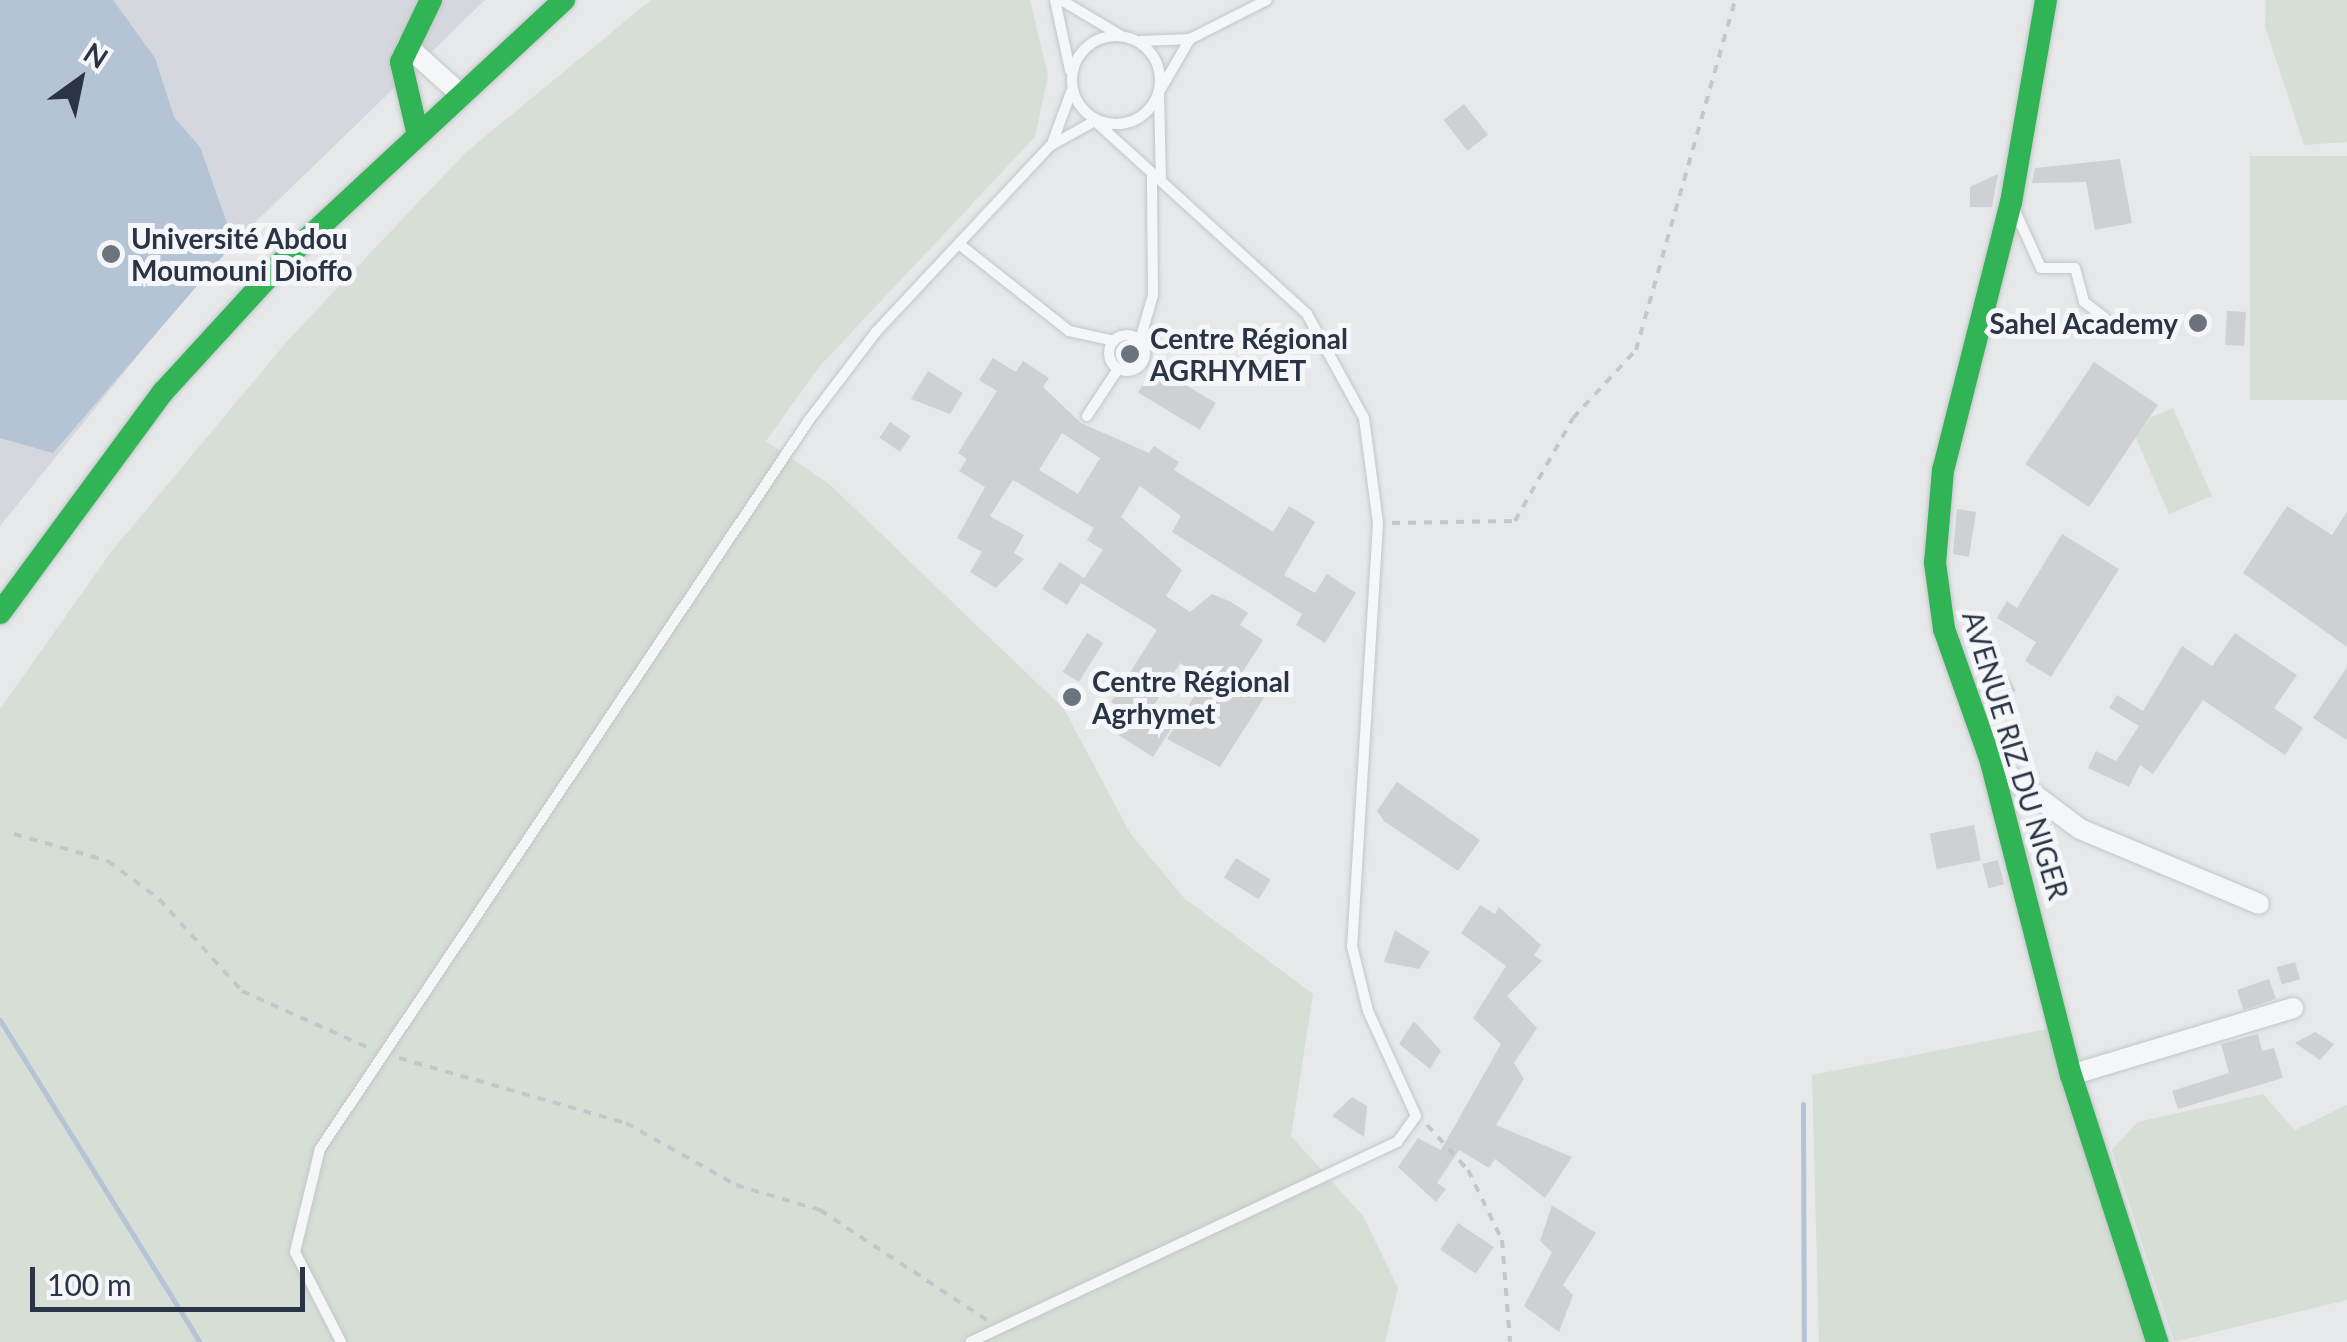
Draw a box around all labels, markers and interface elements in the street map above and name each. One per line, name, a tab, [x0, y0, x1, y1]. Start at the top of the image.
north arrow	[30, 30, 130, 130]
text: N	[78, 35, 115, 75]
place label: Université Abdou Moumouni Dioffo	[131, 221, 353, 287]
marker: Université Abdou Moumouni Dioffo	[100, 243, 122, 265]
place label: Sahel Academy	[1989, 306, 2178, 340]
marker: Sahel Academy	[2187, 312, 2209, 334]
place label: Centre Régional AGRHYMET	[1150, 321, 1348, 387]
marker: Centre Régional AGRHYMET	[1119, 343, 1141, 365]
street label: AVENUE RIZ DU NIGER	[1956, 607, 2076, 903]
place label: Centre Régional Agrhymet	[1092, 664, 1290, 730]
marker: Centre Régional Agrhymet	[1061, 686, 1083, 708]
scale bar	[35, 1247, 310, 1309]
text: 100 m	[47, 1266, 132, 1302]

